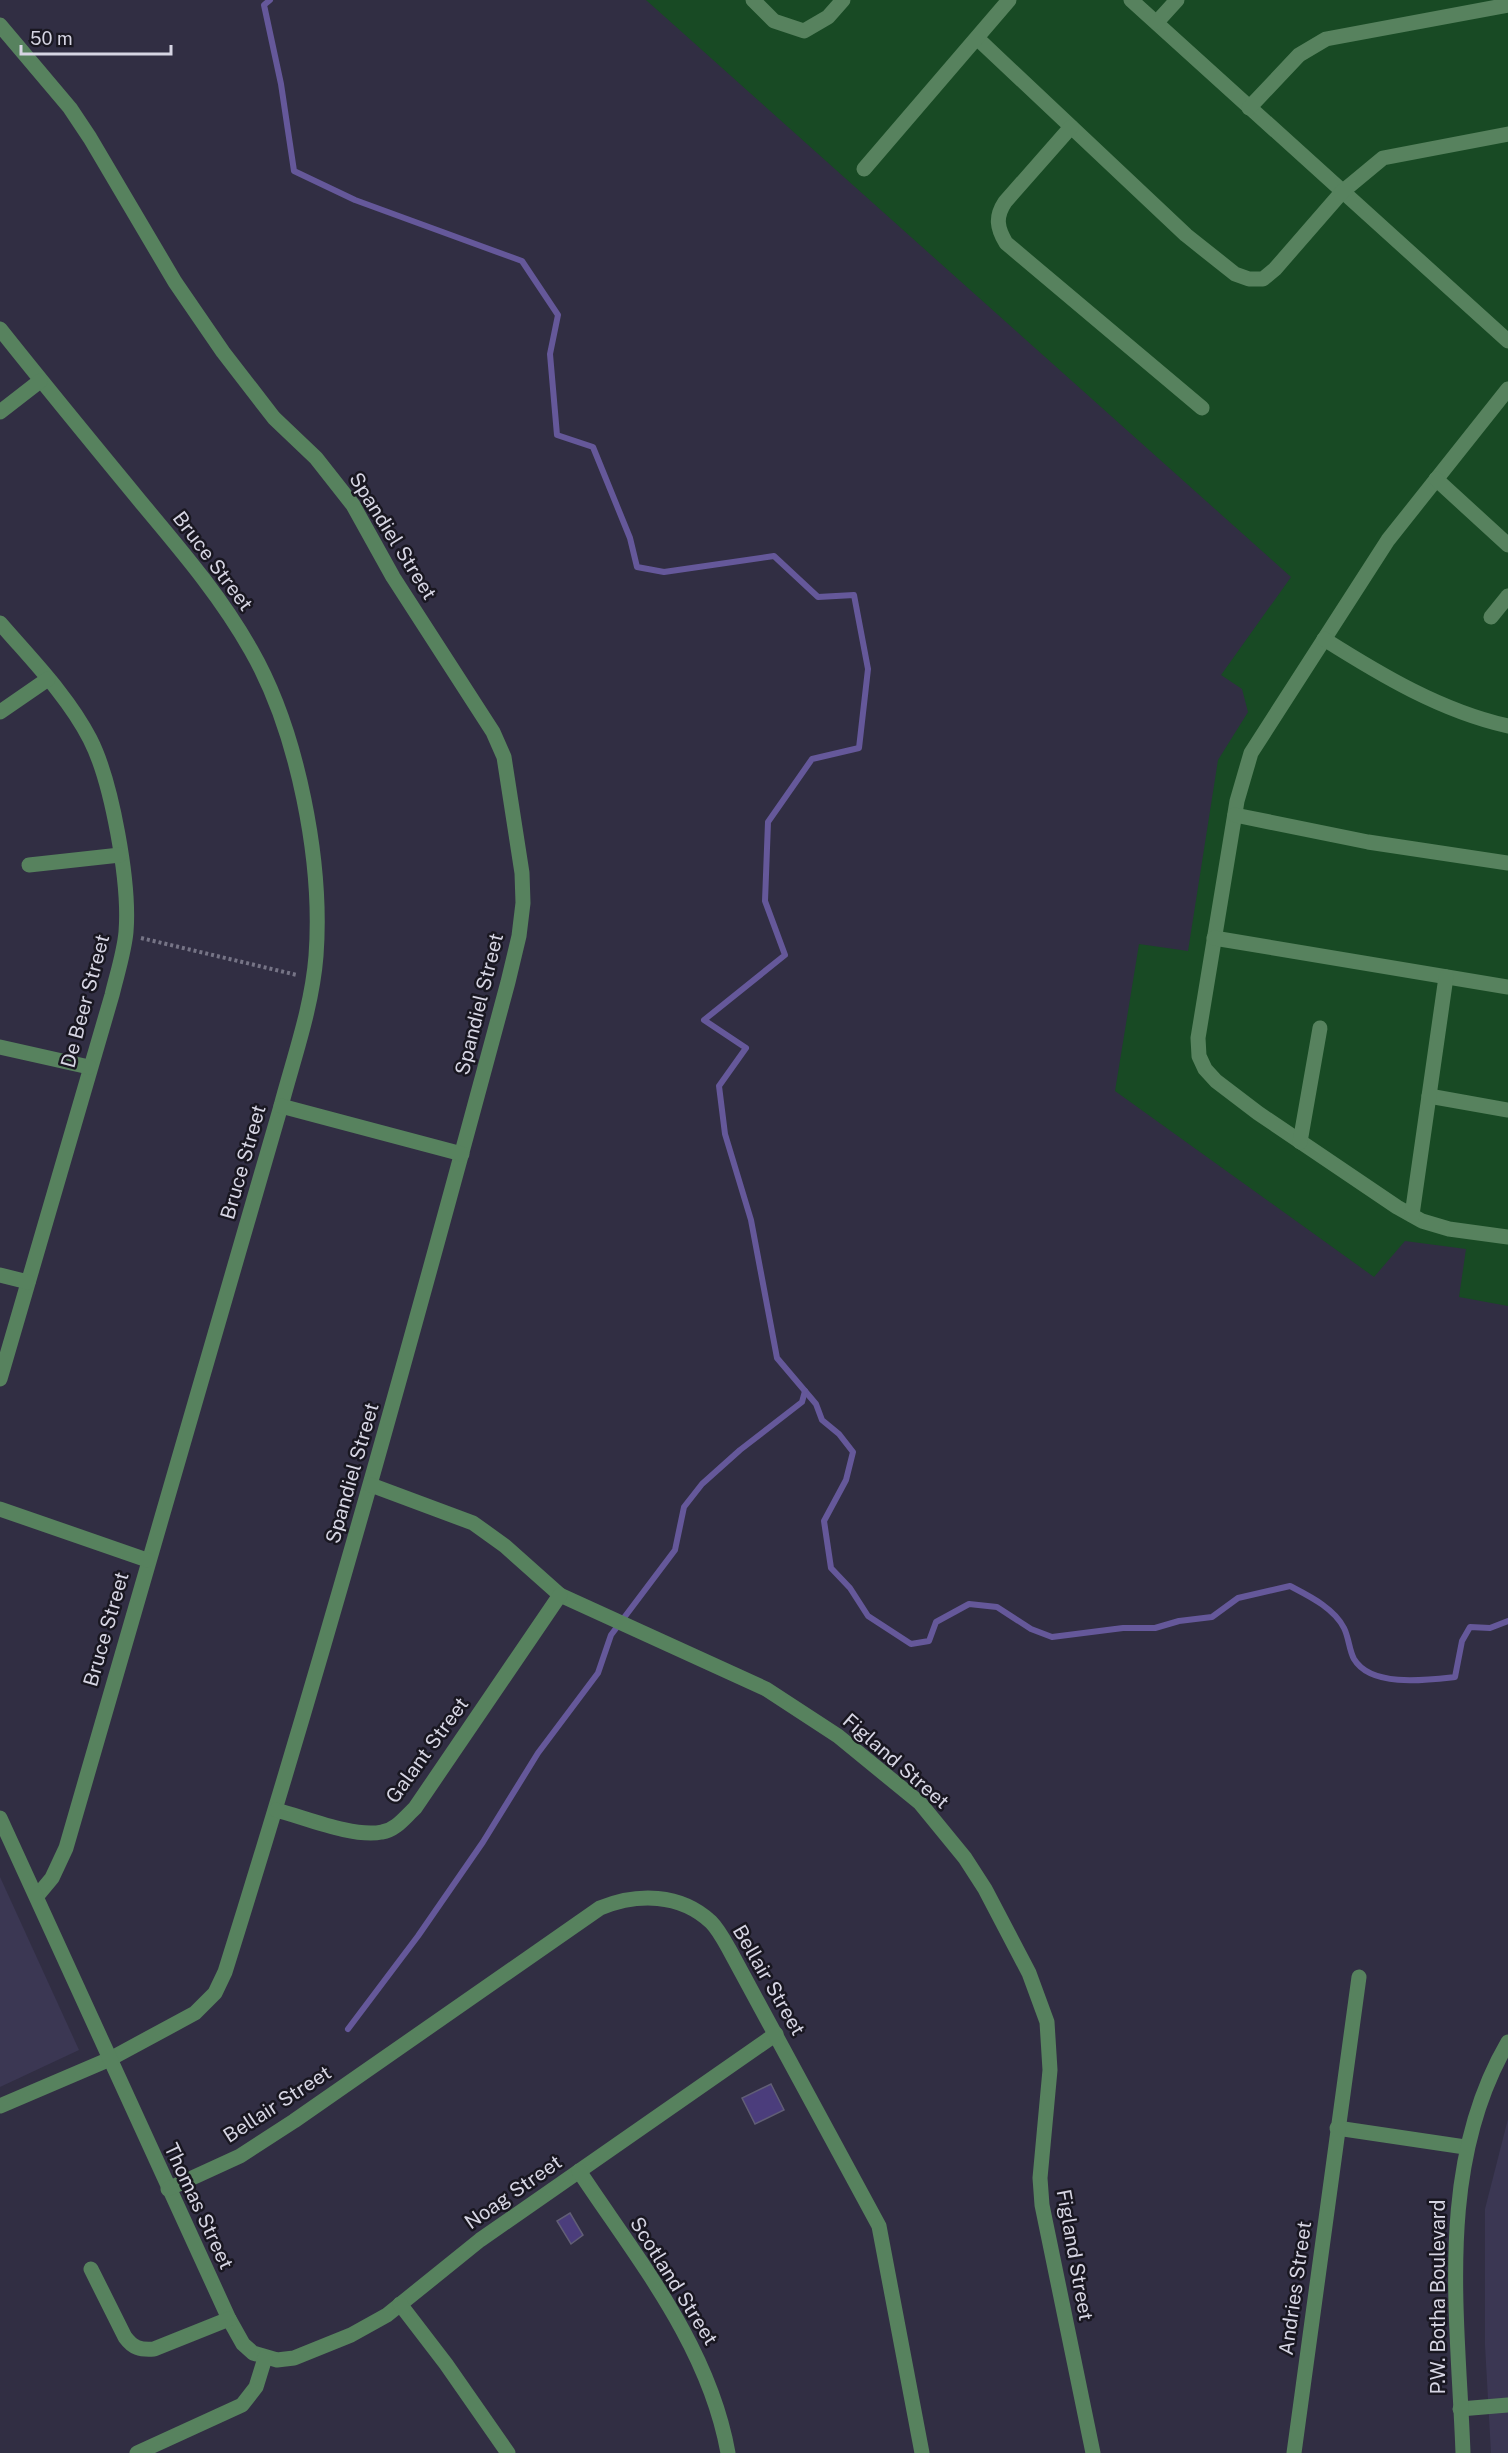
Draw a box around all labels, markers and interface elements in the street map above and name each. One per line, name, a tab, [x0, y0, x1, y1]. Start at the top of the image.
scale bar	[21, 18, 171, 56]
text: 50 m	[30, 28, 73, 49]
street label: Spandiel Street	[344, 468, 442, 604]
street label: Bruce Street	[168, 507, 258, 615]
street label: Spandiel Street	[450, 931, 508, 1077]
street label: De Beer Street	[56, 932, 114, 1070]
street label: Bruce Street	[215, 1102, 271, 1222]
street label: Spandiel Street	[320, 1400, 384, 1546]
street label: Bruce Street	[78, 1569, 134, 1689]
street label: Galant Street	[381, 1692, 473, 1808]
street label: Figland Street	[838, 1708, 954, 1814]
street label: Bellair Street	[728, 1920, 810, 2040]
street label: Bellair Street	[219, 2060, 335, 2148]
street label: Thomas Street	[159, 2139, 239, 2273]
street label: Noag Street	[460, 2150, 566, 2234]
street label: Figland Street	[1052, 2187, 1098, 2323]
street label: P.W. Botha Boulevard	[1426, 2200, 1450, 2394]
street label: Scotland Street	[625, 2212, 723, 2350]
street label: Andries Street	[1274, 2219, 1316, 2357]

